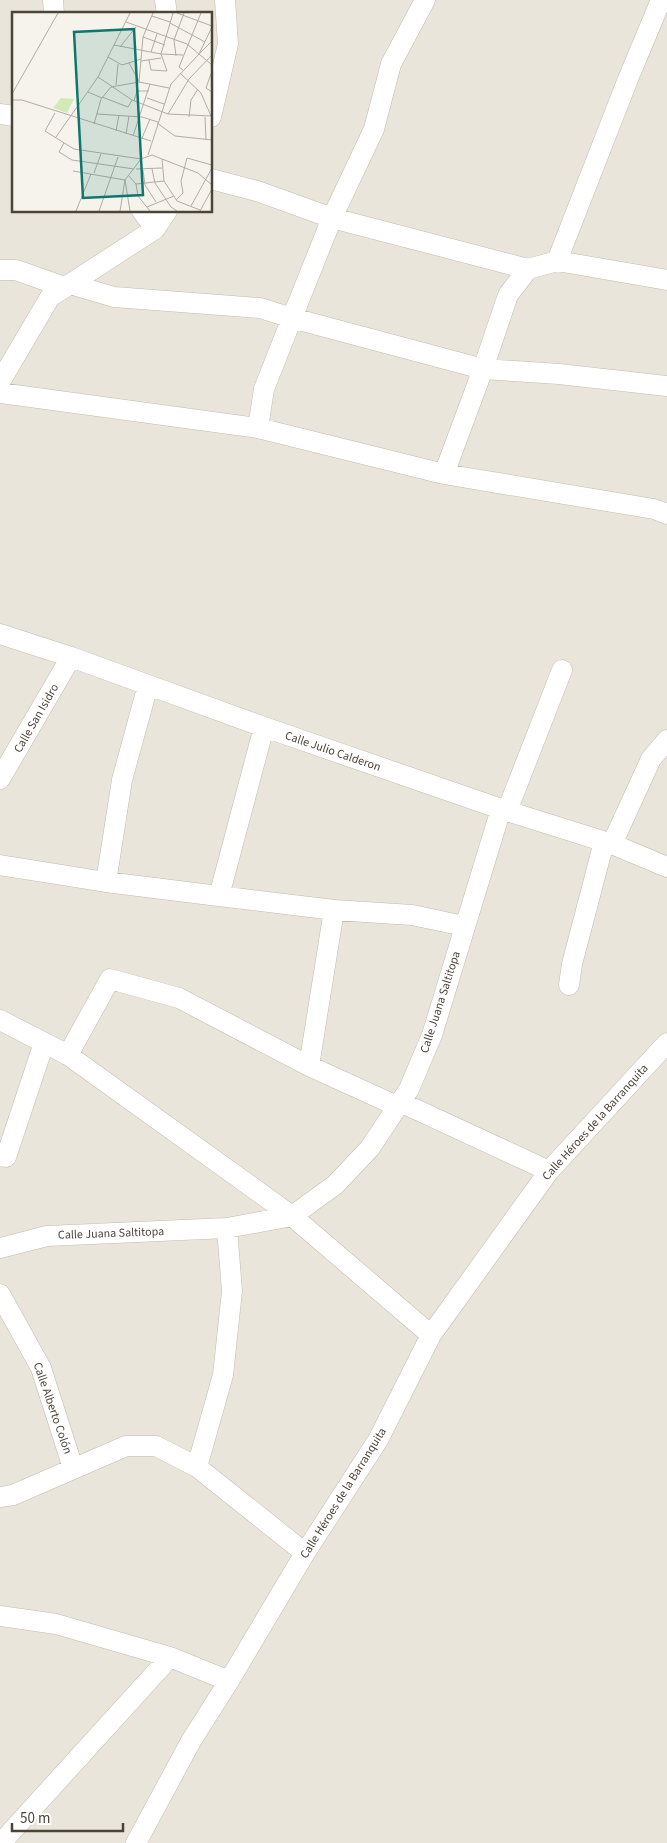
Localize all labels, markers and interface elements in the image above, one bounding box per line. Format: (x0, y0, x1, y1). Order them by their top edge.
inset map (12, 12, 212, 212)
street label: Calle San Isidro (10, 681, 63, 756)
street label: Calle Julio Calderon (283, 727, 383, 776)
street label: Calle Juana Saltitopa (416, 949, 465, 1055)
street label: Calle Héroes de la Barranquita (538, 1060, 652, 1184)
street label: Calle Juana Saltitopa (58, 1223, 164, 1244)
street label: Calle Alberto Colón (29, 1360, 76, 1456)
street label: Calle Héroes de la Barranquita (296, 1425, 391, 1562)
scale bar (12, 1800, 124, 1832)
text: 50 m (20, 1808, 50, 1829)

